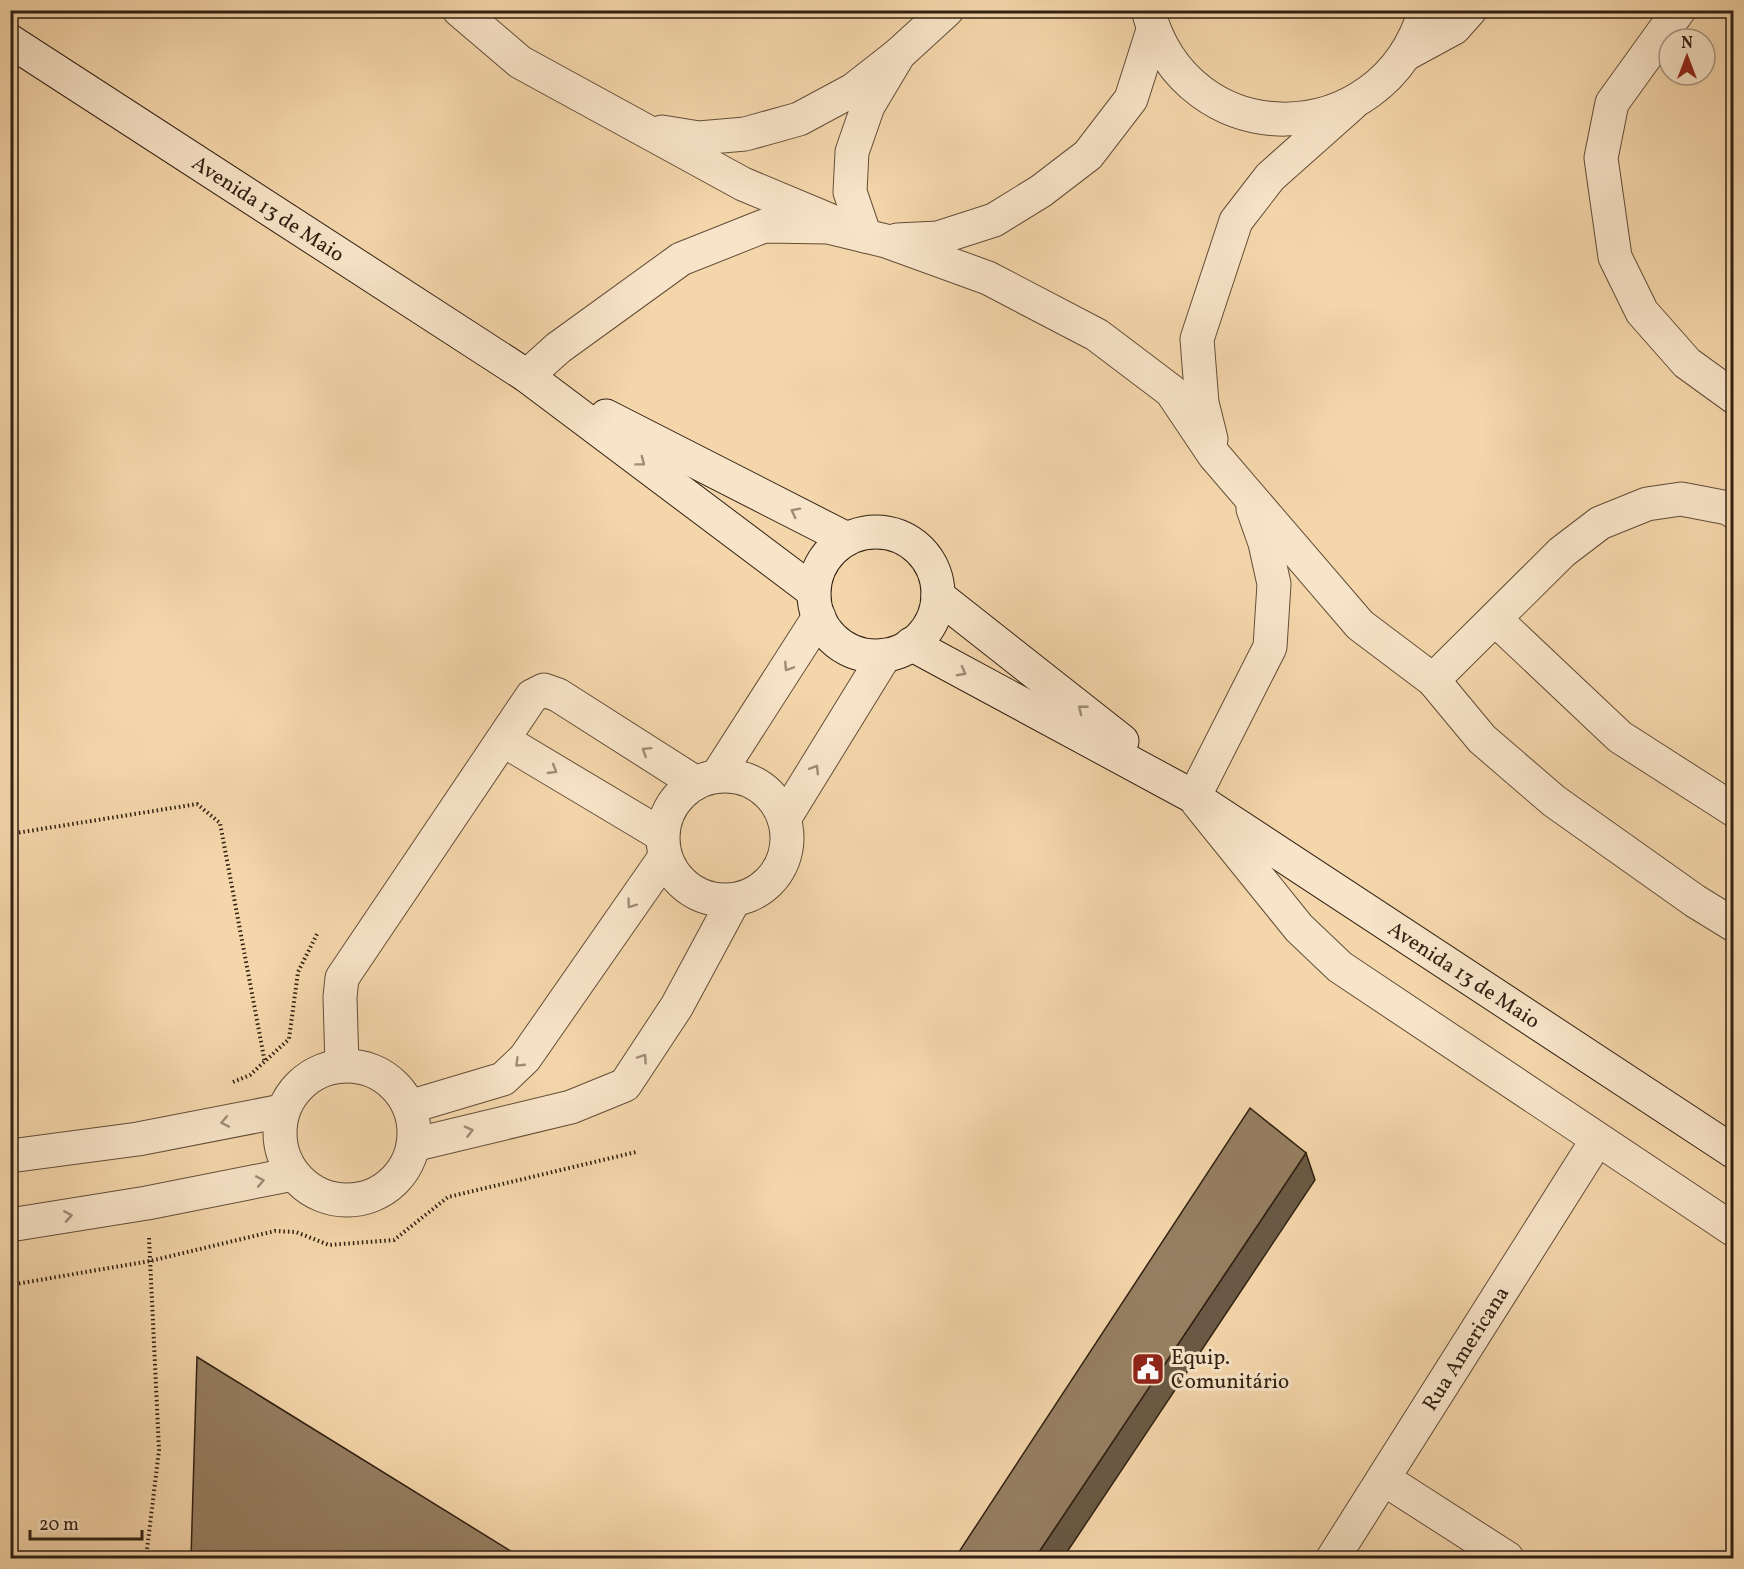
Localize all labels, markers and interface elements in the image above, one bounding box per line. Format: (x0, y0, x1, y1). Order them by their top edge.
north arrow (1657, 27, 1717, 87)
text: N (1681, 33, 1693, 55)
street label: Avenida 13 de Maio (186, 150, 350, 270)
one-way arrow (634, 454, 645, 465)
one-way arrow (790, 508, 801, 520)
one-way arrow (784, 660, 795, 671)
one-way arrow (956, 665, 967, 676)
one-way arrow (1078, 706, 1089, 717)
one-way arrow (642, 748, 653, 759)
one-way arrow (547, 763, 557, 775)
one-way arrow (807, 765, 819, 775)
one-way arrow (628, 898, 639, 909)
street label: Avenida 13 de Maio (1382, 915, 1545, 1036)
one-way arrow (635, 1053, 646, 1064)
one-way arrow (515, 1056, 526, 1067)
one-way arrow (220, 1115, 230, 1128)
one-way arrow (464, 1126, 474, 1139)
one-way arrow (255, 1175, 265, 1188)
one-way arrow (63, 1210, 73, 1223)
street label: Rua Americana (1416, 1281, 1517, 1417)
place label: Equip. Comunitário (1171, 1344, 1289, 1397)
public building icon: Equip. Comunitário (1130, 1351, 1166, 1387)
scale bar (30, 1503, 142, 1541)
text: 20 m (39, 1513, 79, 1538)

